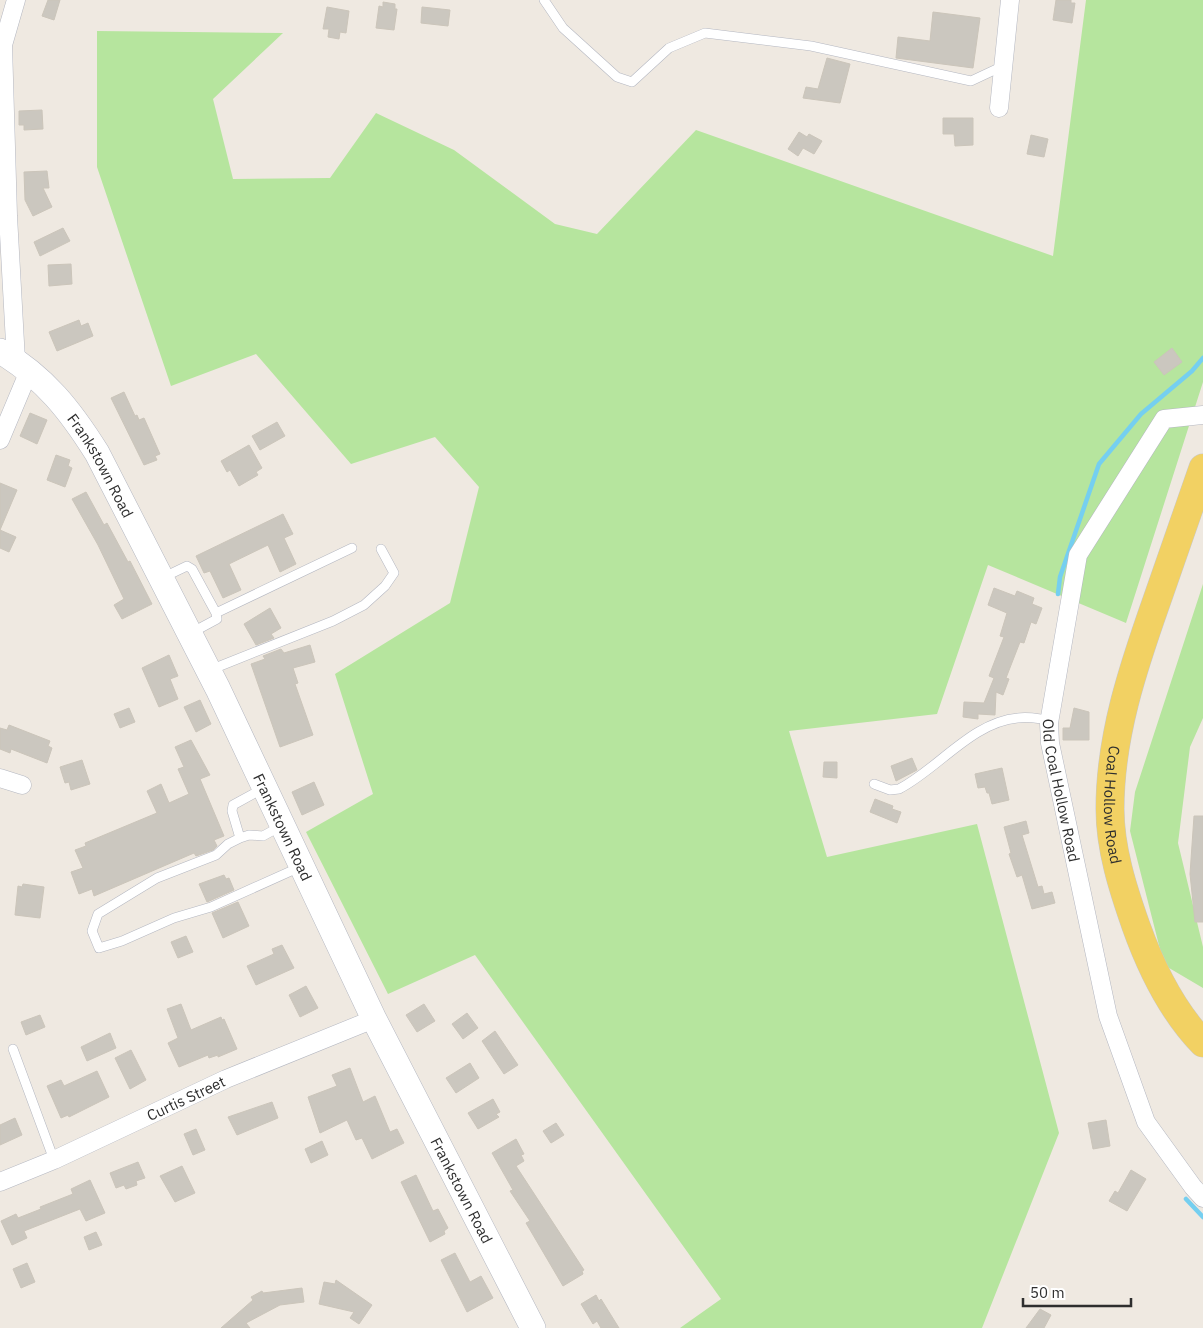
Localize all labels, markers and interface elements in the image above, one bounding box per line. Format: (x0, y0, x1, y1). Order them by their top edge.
street label: Frankstown Road (64, 410, 138, 521)
street label: Old Coal Hollow Road (1039, 718, 1084, 863)
street label: Coal Hollow Road (1100, 745, 1126, 866)
street label: Frankstown Road (250, 770, 317, 884)
street label: Curtis Street (144, 1071, 228, 1125)
street label: Frankstown Road (427, 1134, 497, 1246)
scale bar (1023, 1276, 1130, 1308)
text: 50 m (1030, 1283, 1065, 1302)

